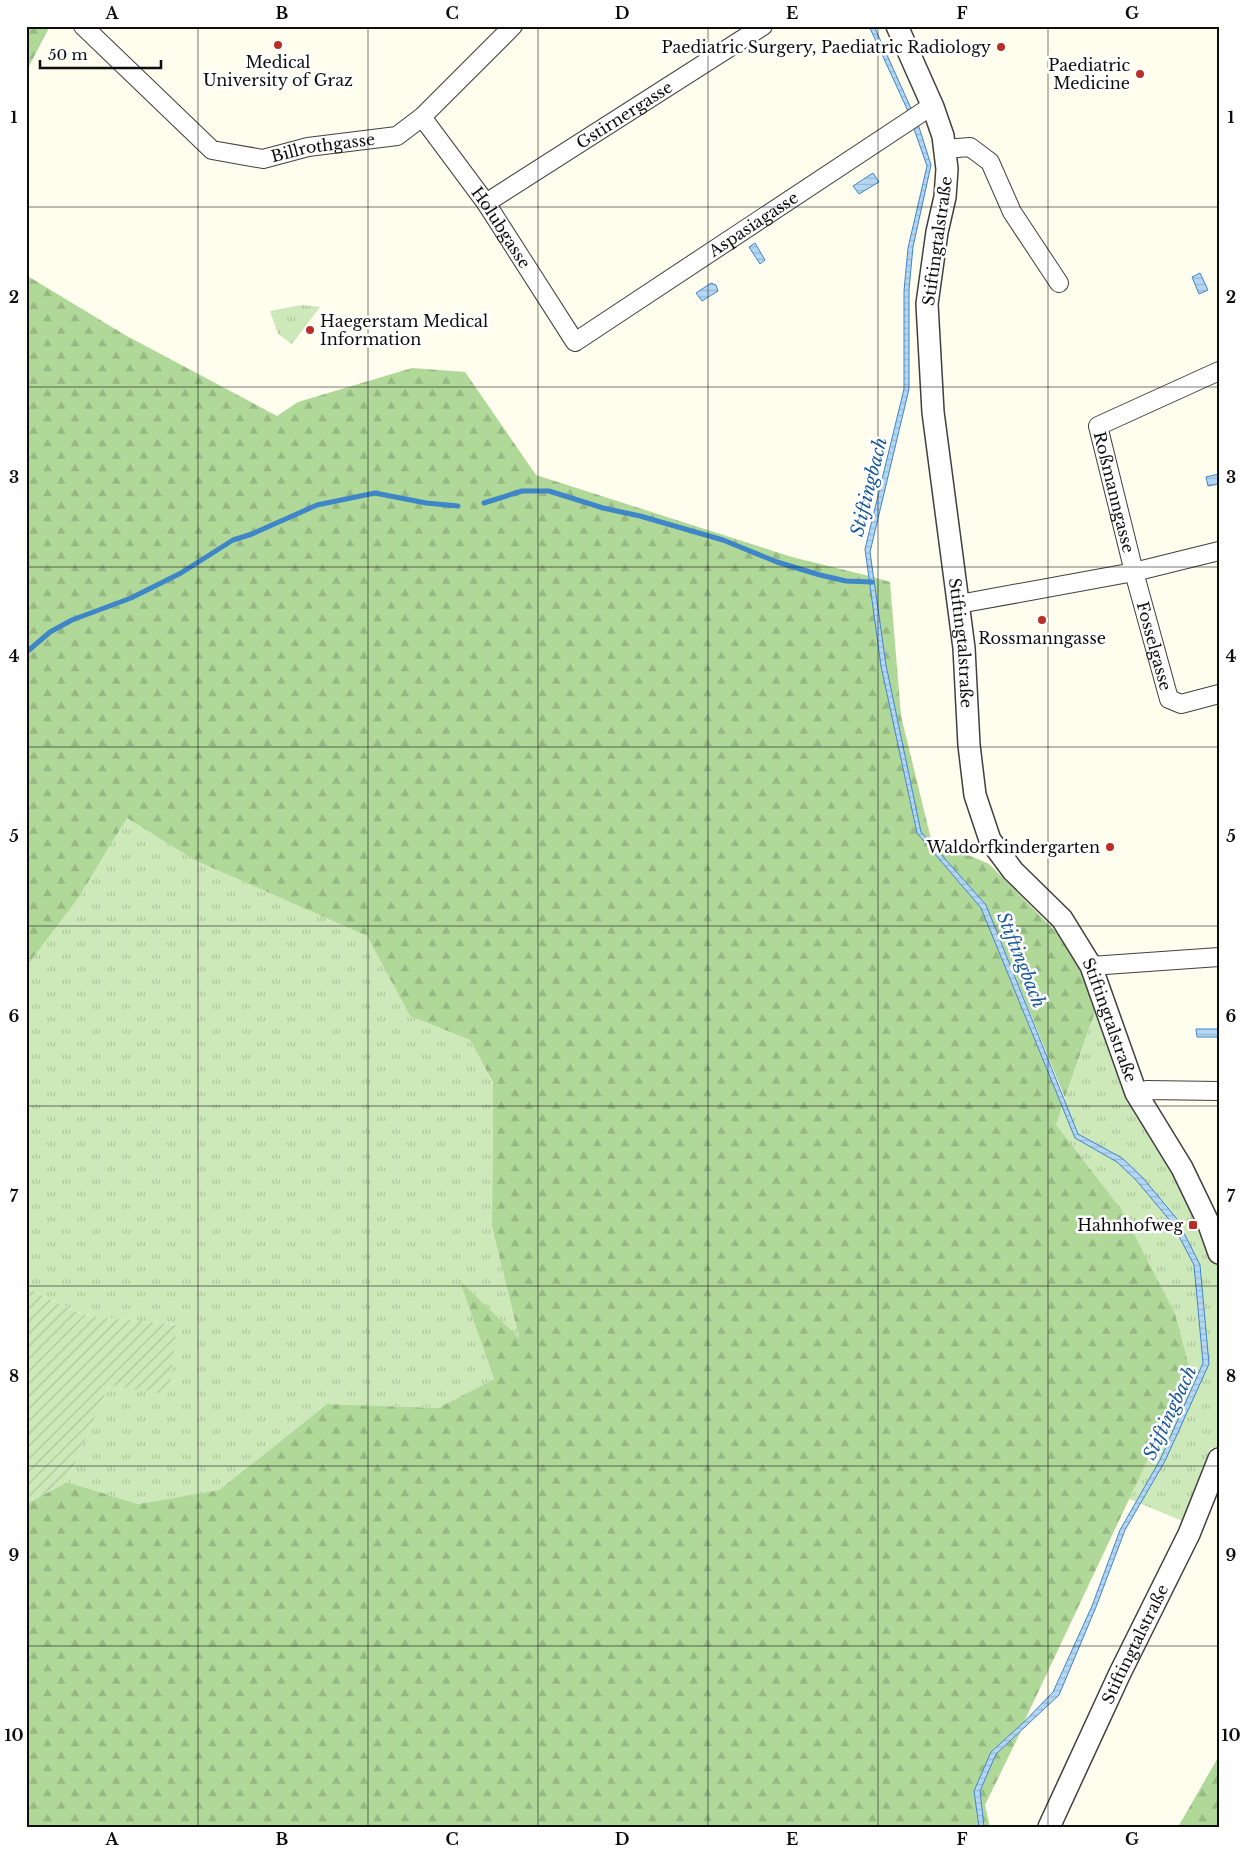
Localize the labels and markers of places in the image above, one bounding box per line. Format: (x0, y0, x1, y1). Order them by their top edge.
place label: Paediatric Surgery, Paediatric Radiology (662, 37, 992, 57)
marker: Medical University of Graz (272, 39, 284, 51)
marker: Paediatric Surgery, Paediatric Radiology (995, 41, 1007, 53)
place label: Medical University of Graz (203, 52, 353, 90)
place label: Paediatric Medicine (1048, 55, 1130, 93)
marker: Paediatric Medicine (1134, 68, 1146, 80)
place label: Haegerstam Medical Information (320, 311, 488, 349)
marker: Haegerstam Medical Information (304, 324, 316, 336)
marker: Rossmanngasse (1036, 614, 1048, 626)
place label: Rossmanngasse (978, 628, 1106, 648)
place label: Waldorfkindergarten (926, 837, 1100, 857)
marker: Waldorfkindergarten (1104, 841, 1116, 853)
place label: Hahnhofweg (1077, 1215, 1183, 1235)
marker: Hahnhofweg (1187, 1219, 1199, 1231)

